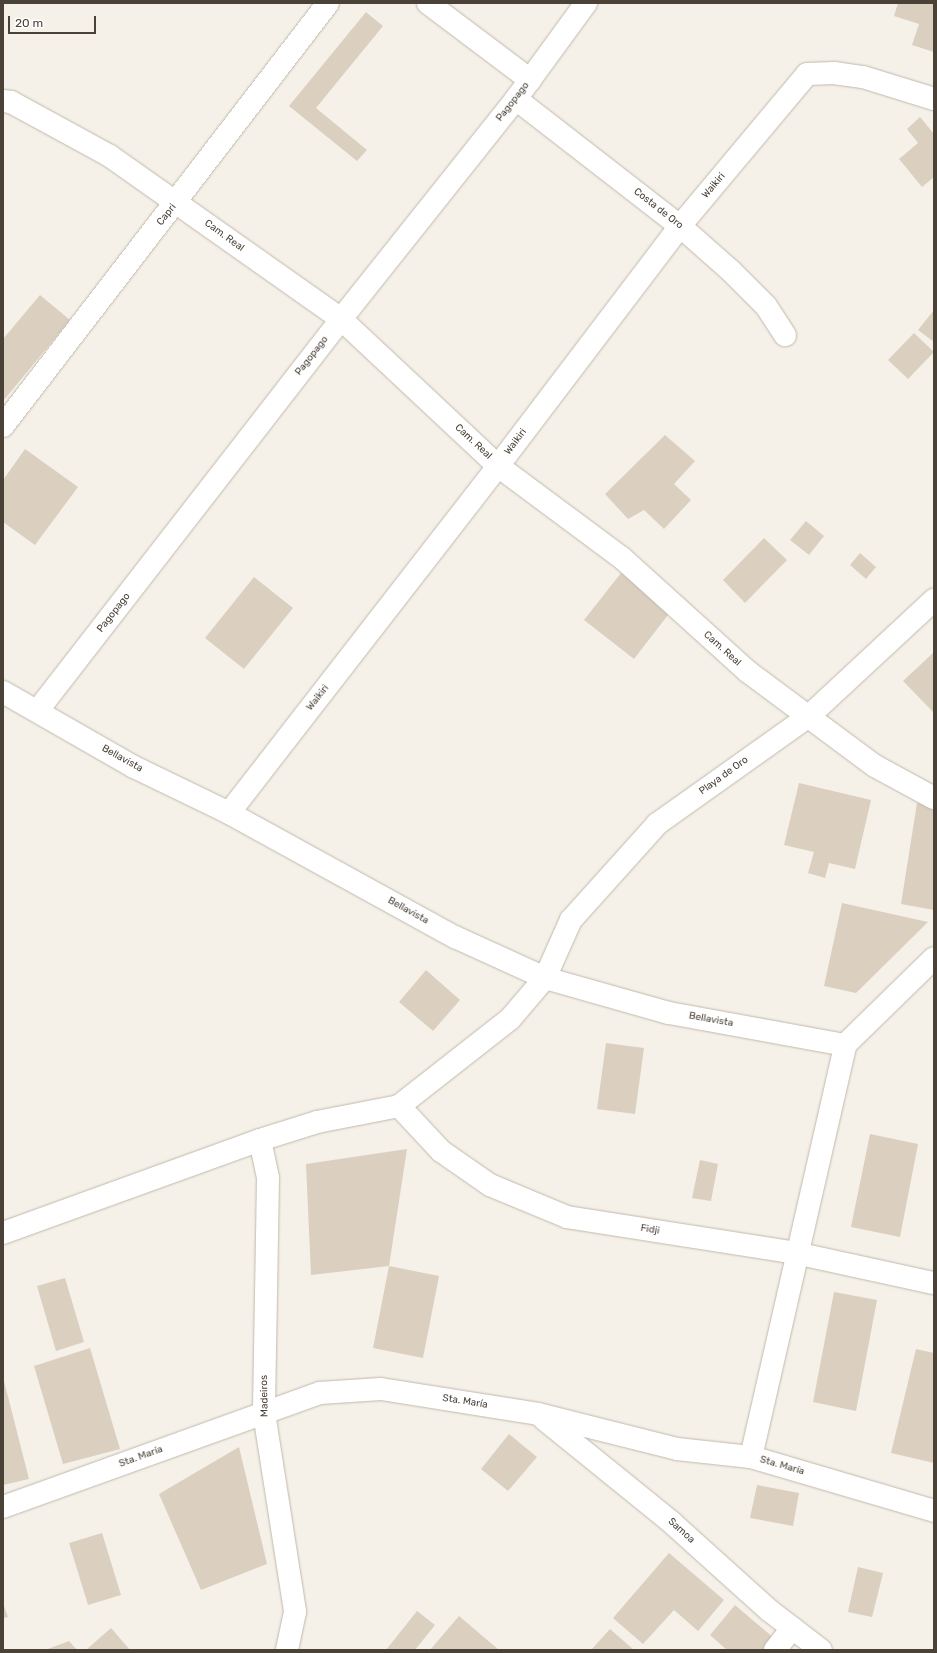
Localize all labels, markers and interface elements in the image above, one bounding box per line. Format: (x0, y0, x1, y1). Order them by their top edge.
scale bar (10, 8, 98, 34)
text: 20 m (15, 16, 43, 30)
street label: Pagopago (494, 80, 532, 124)
street label: Waikiri (700, 171, 728, 201)
street label: Costa de Oro (631, 186, 685, 232)
street label: Capri (155, 202, 179, 228)
street label: Cam. Real (202, 218, 246, 254)
street label: Pagopago (293, 334, 331, 378)
street label: Cam. Real (452, 422, 494, 462)
street label: Waikiri (502, 427, 530, 457)
street label: Pagopago (95, 591, 133, 635)
street label: Cam. Real (701, 629, 743, 669)
street label: Waikiri (304, 683, 332, 713)
street label: Bellavista (99, 743, 145, 775)
street label: Playa de Oro (697, 754, 751, 798)
street label: Bellavista (385, 895, 431, 927)
street label: Bellavista (688, 1010, 734, 1030)
street label: Fidji (640, 1223, 660, 1237)
street label: Madeiros (259, 1375, 271, 1417)
street label: Sta. María (441, 1392, 489, 1412)
street label: Sta. María (117, 1444, 165, 1470)
street label: Sta. María (758, 1454, 806, 1478)
street label: Samoa (665, 1516, 697, 1546)

